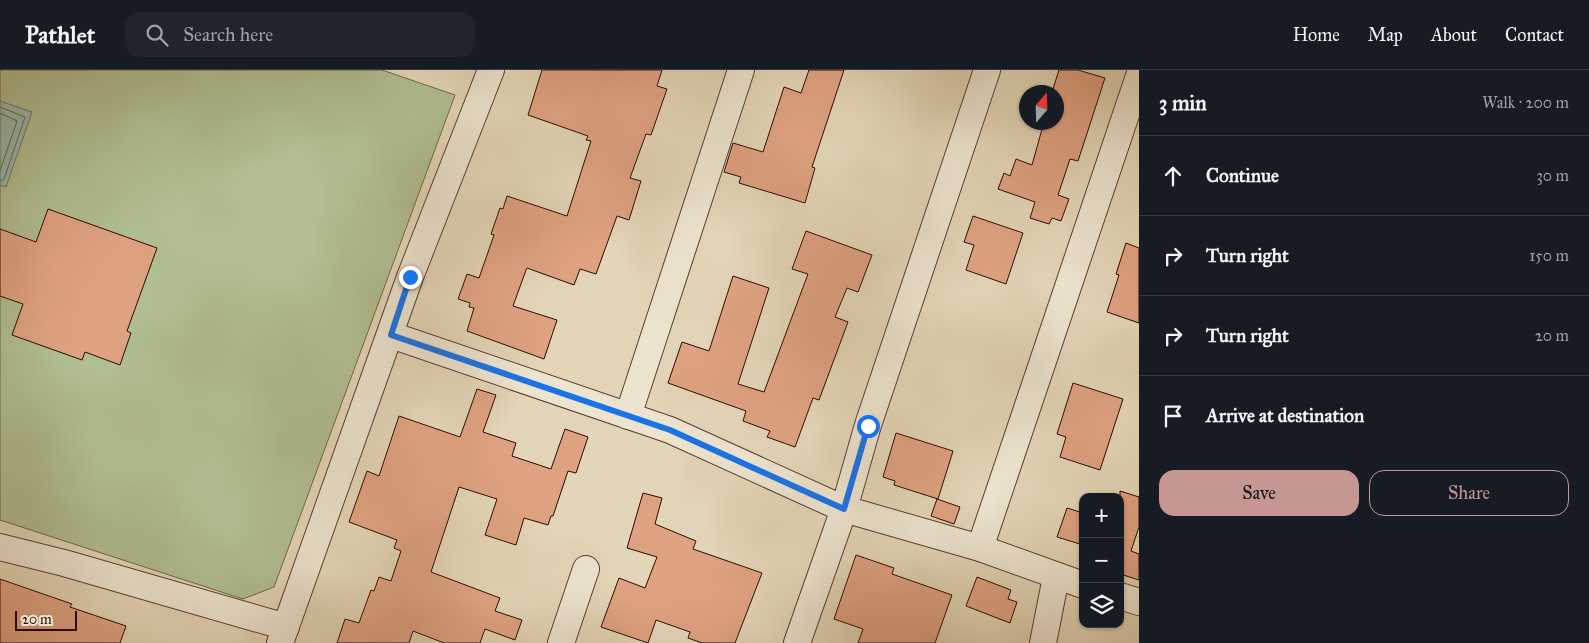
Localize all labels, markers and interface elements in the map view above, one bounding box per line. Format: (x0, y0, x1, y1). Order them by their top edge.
search box (125, 12, 475, 57)
text: Pathlet (25, 20, 95, 50)
icon: search (143, 21, 171, 49)
text: Search here (183, 23, 273, 46)
text: Home (1293, 24, 1340, 46)
text: Map (1368, 24, 1403, 46)
text: About (1431, 24, 1477, 46)
text: Contact (1505, 24, 1564, 46)
north arrow (1019, 85, 1064, 130)
text: 3 min (1159, 90, 1207, 116)
text: Walk · 200 m (1482, 93, 1569, 112)
icon: ahead (1159, 162, 1187, 190)
text: Continue (1206, 164, 1279, 187)
text: 30 m (1536, 166, 1569, 185)
icon: right (1159, 242, 1187, 270)
text: Turn right (1206, 244, 1289, 267)
text: 150 m (1529, 246, 1569, 265)
route end (399, 266, 422, 289)
icon: right (1159, 322, 1187, 350)
text: Turn right (1206, 324, 1289, 347)
text: 20 m (1535, 326, 1569, 345)
icon: arrive (1159, 402, 1187, 430)
text: Arrive at destination (1206, 404, 1364, 427)
route start (857, 415, 880, 438)
button: Save (1159, 470, 1359, 516)
button: Share (1369, 470, 1569, 516)
map controls (1079, 493, 1124, 628)
button: + (1079, 493, 1124, 538)
button: − (1079, 538, 1124, 583)
button: layers (1079, 583, 1124, 628)
scale bar (15, 608, 78, 631)
text: 20 m (22, 611, 52, 628)

